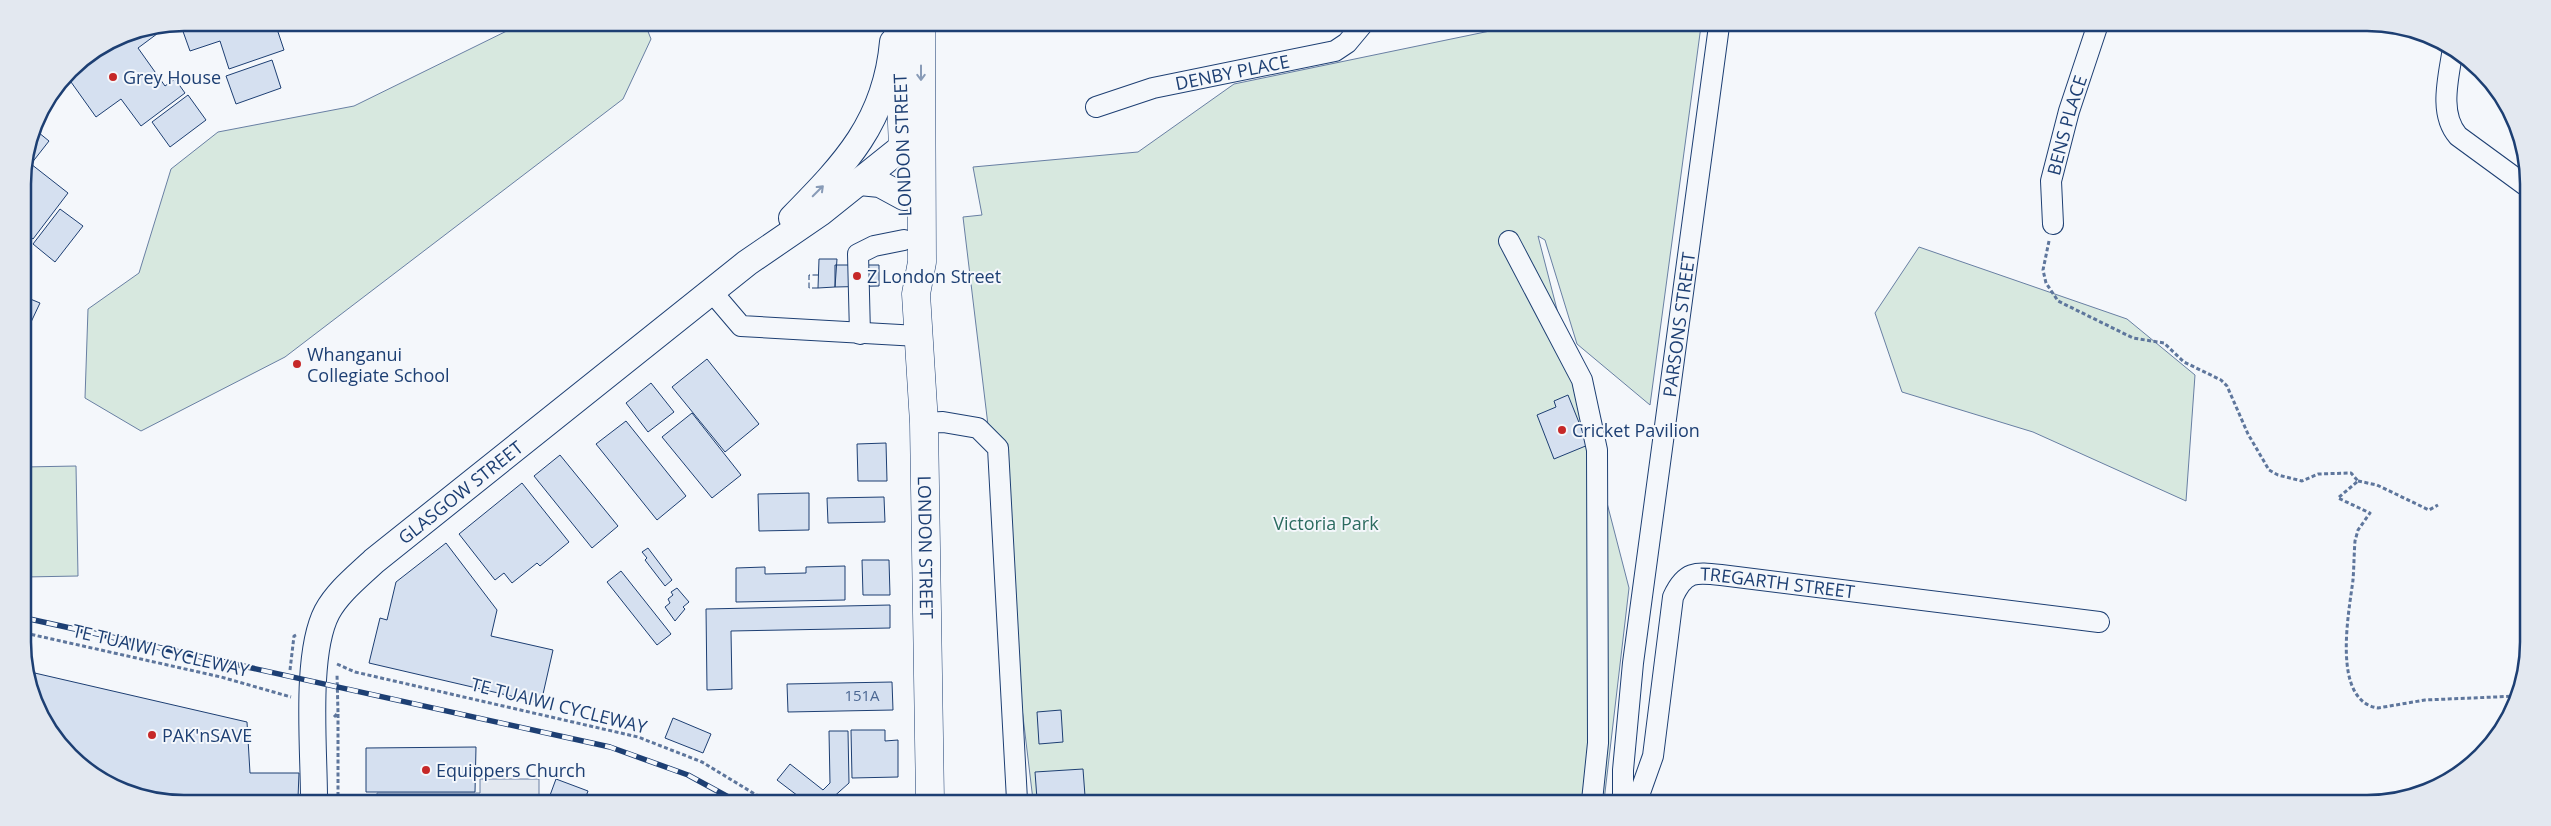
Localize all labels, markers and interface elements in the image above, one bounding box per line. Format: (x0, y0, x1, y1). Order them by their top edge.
street label: DENBY PLACE (1173, 49, 1292, 95)
one-way arrow (916, 64, 926, 81)
place label: Grey House (123, 65, 221, 89)
marker: Grey House (107, 71, 119, 83)
street label: BENS PLACE (2041, 72, 2092, 178)
street label: LONDON STREET (888, 73, 916, 217)
one-way arrow (812, 185, 825, 197)
street label: PARSONS STREET (1657, 250, 1700, 399)
place label: Z London Street (867, 264, 1001, 288)
marker: Z London Street (851, 270, 863, 282)
place label: Whanganui Collegiate School (307, 342, 450, 387)
marker: Whanganui Collegiate School (291, 358, 303, 370)
place label: Cricket Pavilion (1572, 418, 1700, 442)
marker: Cricket Pavilion (1556, 424, 1568, 436)
street label: GLASGOW STREET (393, 435, 528, 549)
street label: LONDON STREET (913, 475, 939, 619)
park label: Victoria Park (1273, 511, 1379, 535)
street label: TREGARTH STREET (1700, 561, 1856, 604)
street label: TE TUAIWI CYCLEWAY (70, 618, 253, 682)
street label: TE TUAIWI CYCLEWAY (468, 672, 650, 739)
house number: 151A (844, 685, 880, 705)
place label: PAK'nSAVE (162, 723, 252, 747)
marker: PAK'nSAVE (146, 729, 158, 741)
place label: Equippers Church (436, 758, 586, 782)
marker: Equippers Church (420, 764, 432, 776)

